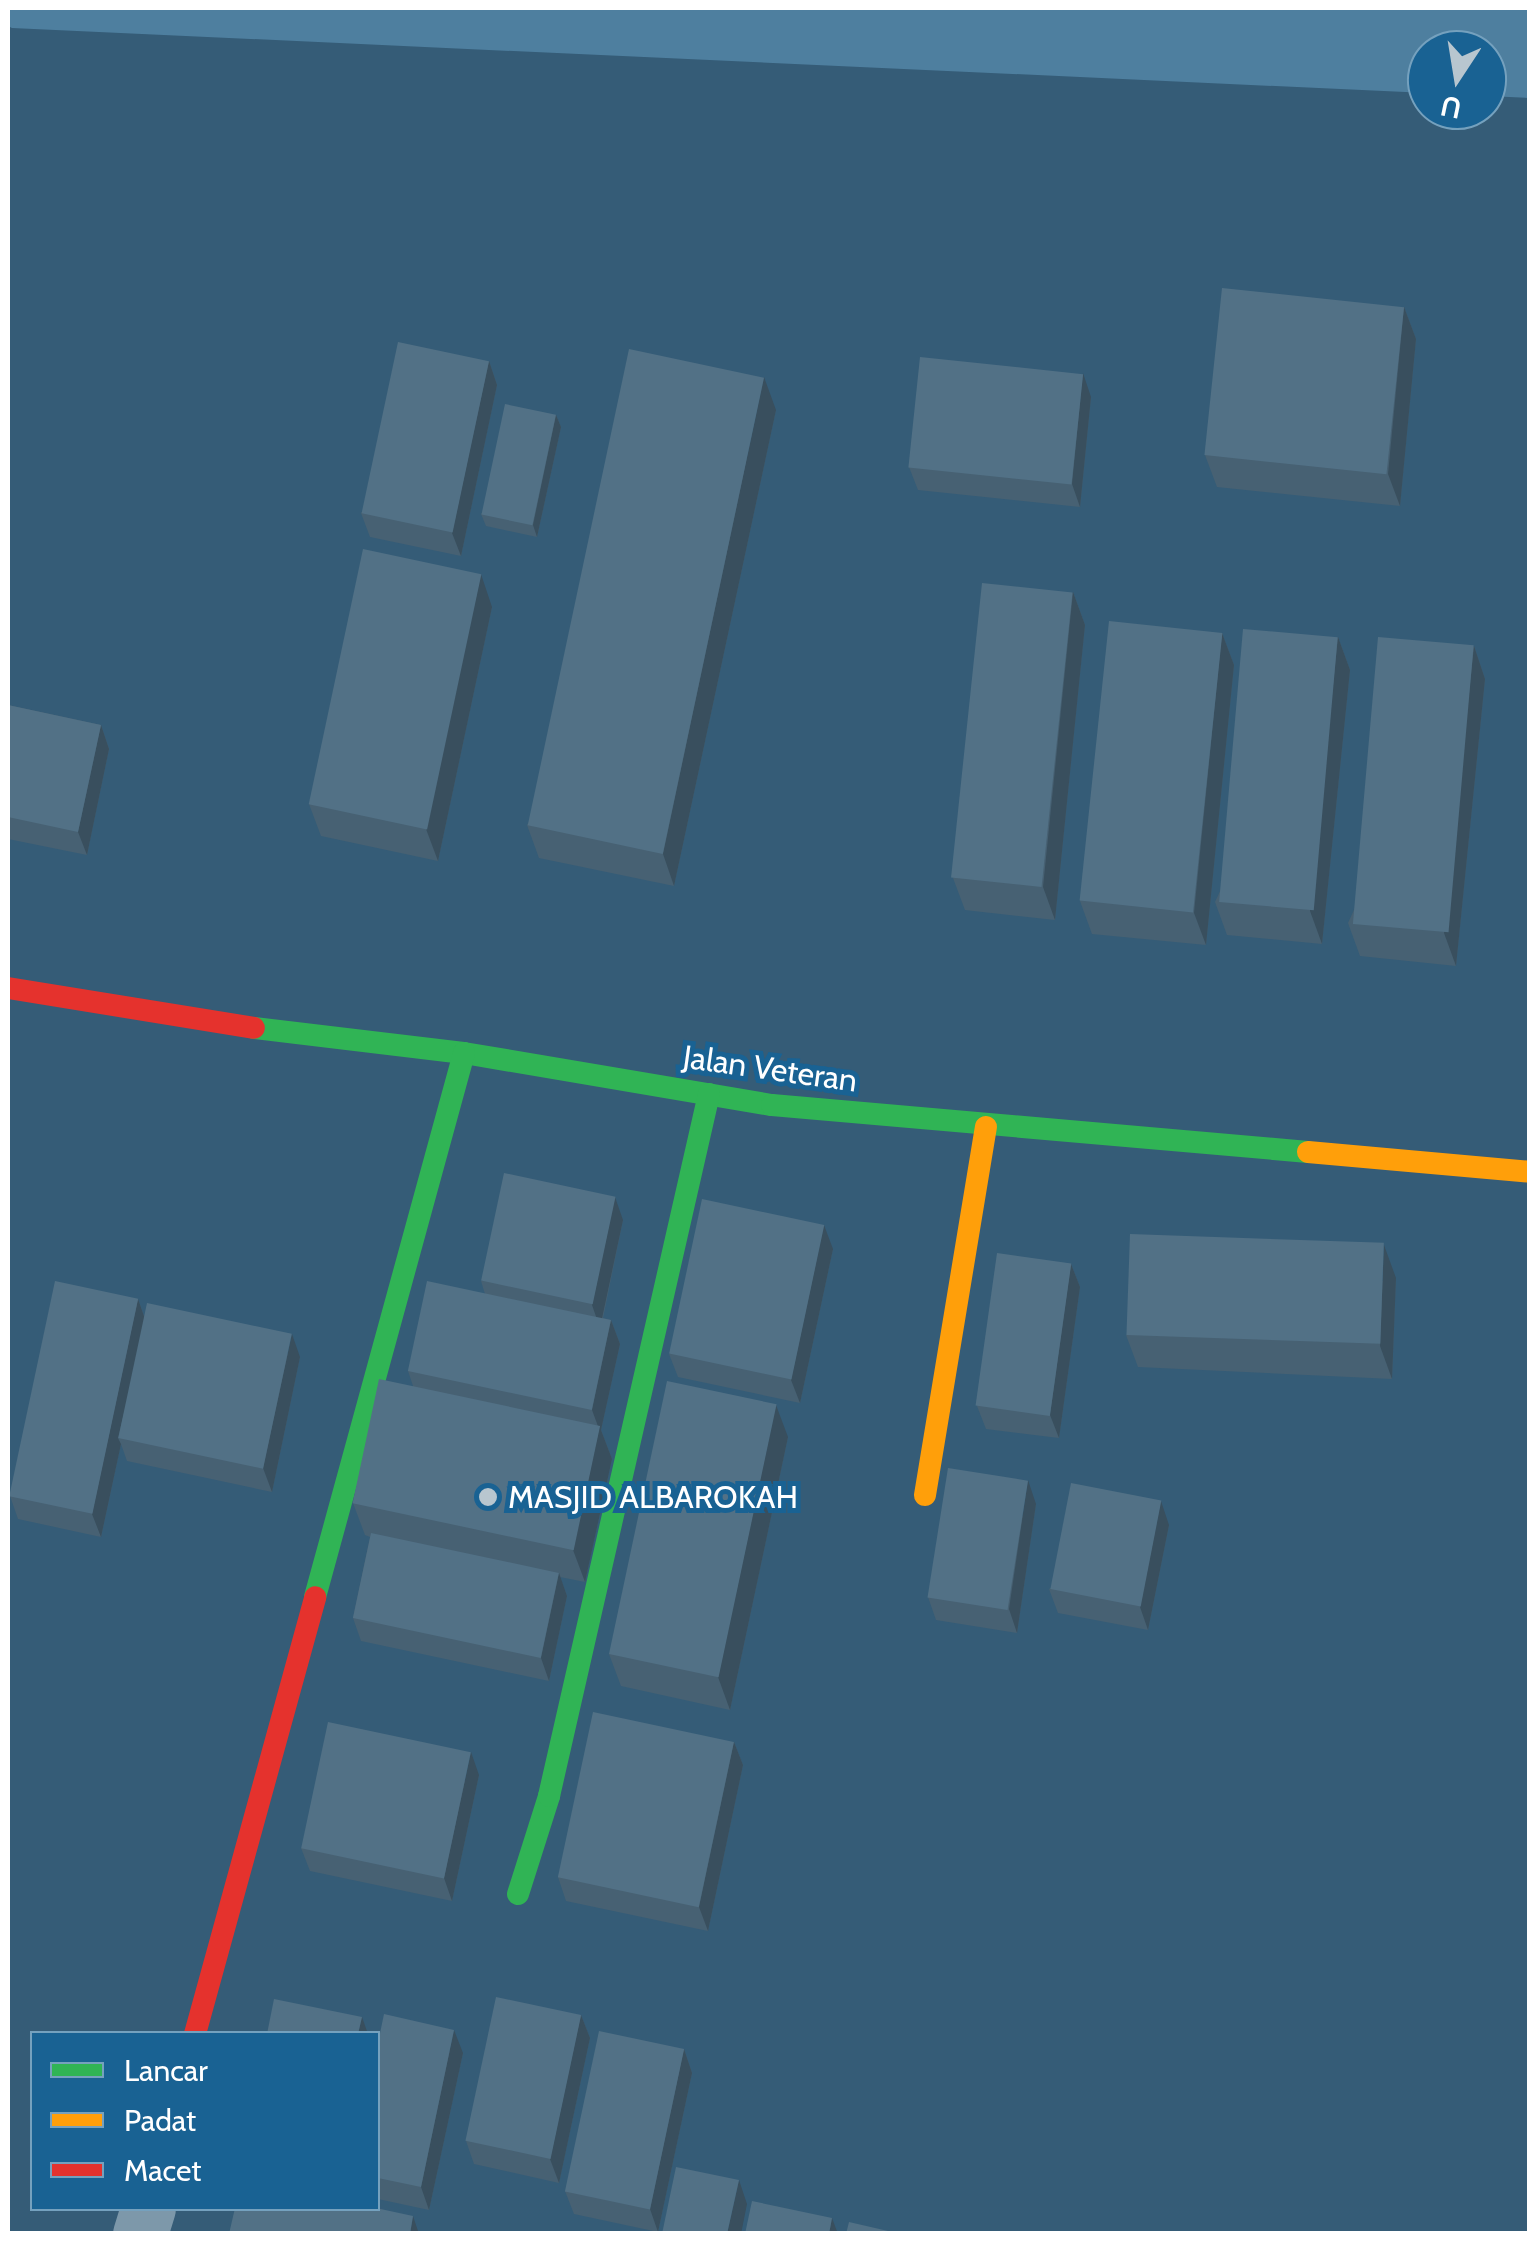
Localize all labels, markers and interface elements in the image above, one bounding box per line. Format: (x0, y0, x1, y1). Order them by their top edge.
north arrow (1407, 30, 1507, 130)
text: U (1438, 89, 1465, 126)
street label: Jalan Veteran (681, 1038, 859, 1100)
place label: MASJID ALBAROKAH (508, 1478, 798, 1516)
marker: MASJID ALBAROKAH (477, 1486, 499, 1508)
legend (30, 2031, 380, 2211)
text: Lancar (124, 2052, 208, 2089)
text: Padat (124, 2102, 196, 2139)
text: Macet (124, 2152, 201, 2189)

